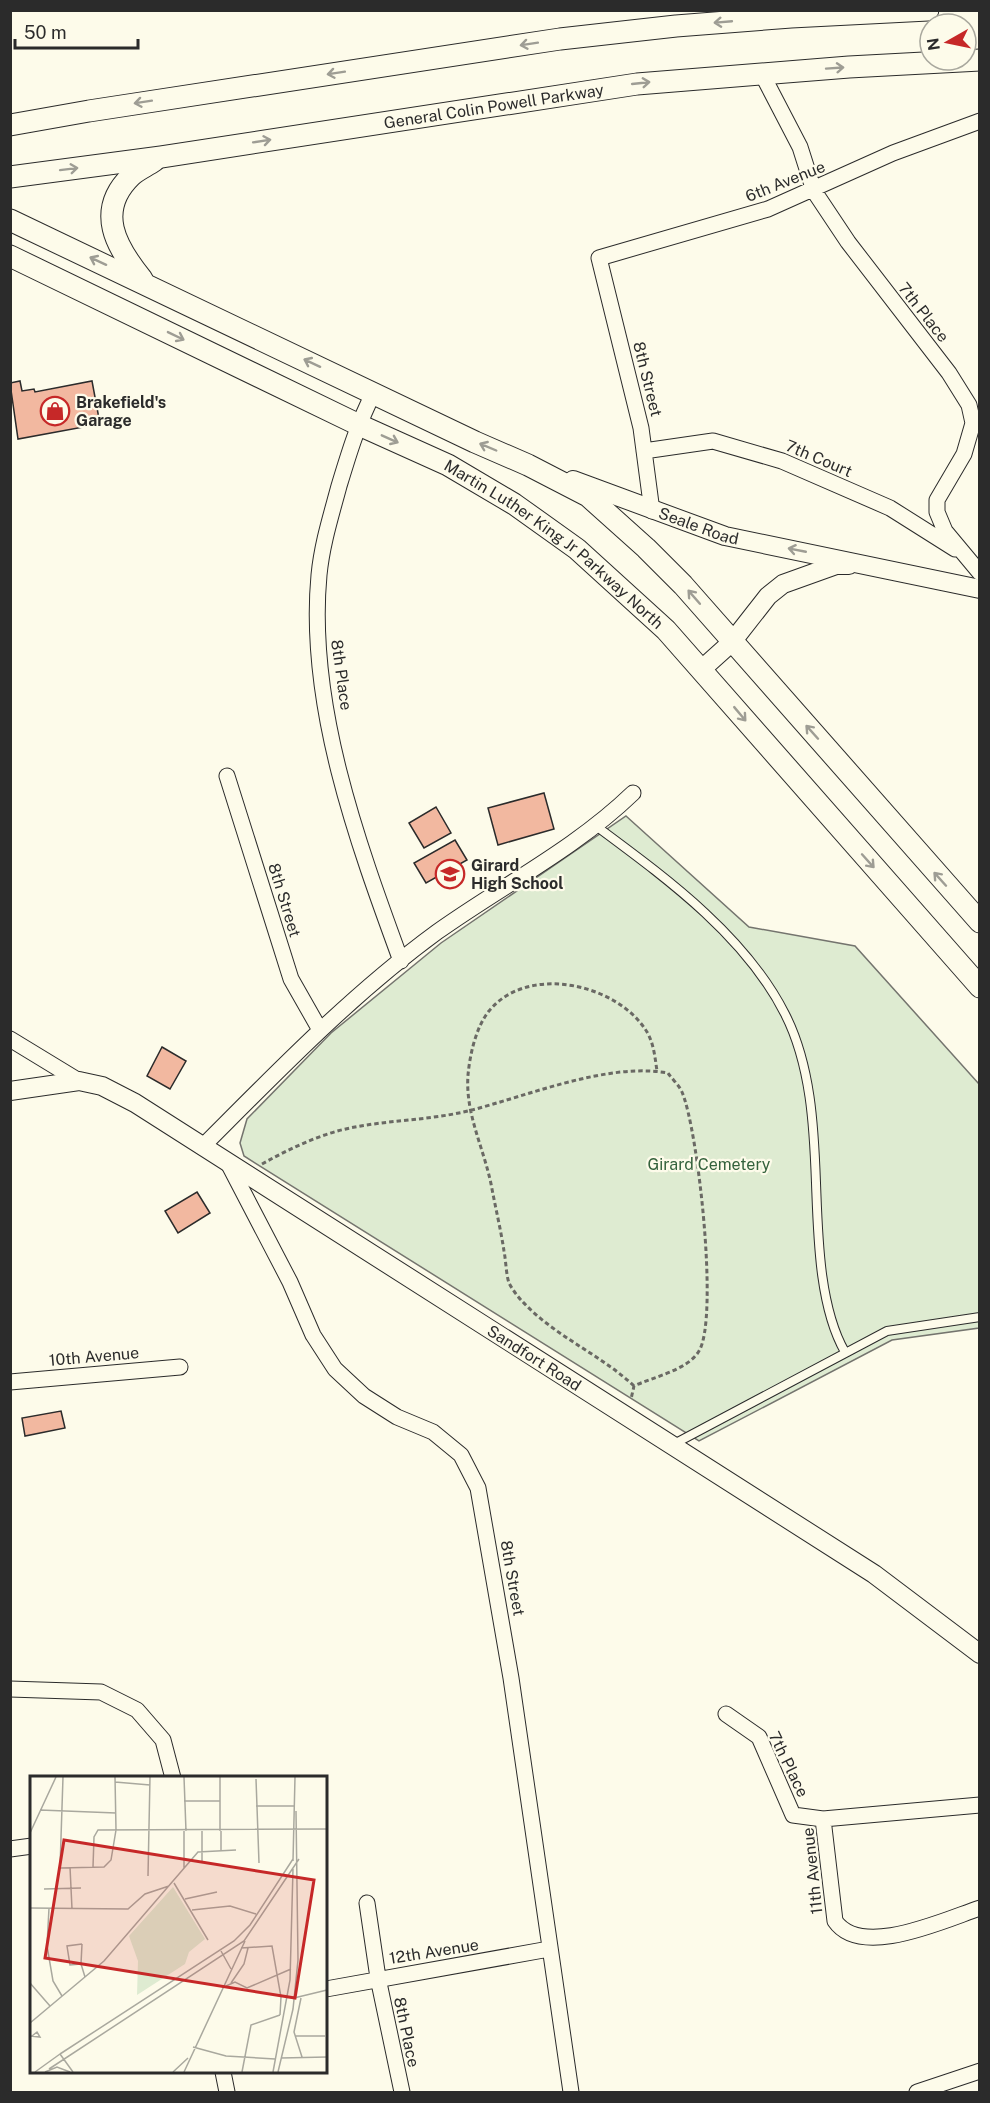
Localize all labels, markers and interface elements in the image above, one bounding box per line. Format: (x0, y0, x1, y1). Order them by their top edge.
scale bar (15, 12, 138, 50)
north arrow (918, 12, 978, 72)
one-way arrow (713, 17, 733, 28)
text: 50 m (24, 22, 67, 43)
text: N (923, 37, 944, 52)
one-way arrow (520, 38, 539, 49)
one-way arrow (825, 62, 845, 73)
one-way arrow (327, 68, 347, 79)
one-way arrow (631, 77, 651, 88)
street label: General Colin Powell Parkway (383, 80, 606, 133)
one-way arrow (134, 97, 154, 108)
one-way arrow (251, 136, 271, 147)
street label: 6th Avenue (743, 157, 828, 206)
one-way arrow (58, 163, 78, 174)
one-way arrow (90, 255, 108, 267)
street label: 7th Place (894, 279, 953, 346)
one-way arrow (167, 331, 185, 343)
street label: 8th Street (629, 340, 666, 419)
one-way arrow (304, 356, 322, 368)
place label: Brakefield's Garage (76, 393, 166, 430)
shop icon: Brakefield's Garage (39, 395, 71, 427)
one-way arrow (380, 434, 399, 445)
street label: 7th Court (783, 436, 855, 481)
one-way arrow (479, 441, 498, 452)
street label: Martin Luther King Jr Parkway North (441, 456, 667, 633)
street label: Seale Road (656, 503, 740, 549)
one-way arrow (787, 544, 807, 555)
one-way arrow (687, 589, 700, 605)
street label: 8th Place (327, 638, 356, 712)
one-way arrow (733, 706, 746, 722)
one-way arrow (805, 725, 819, 740)
one-way arrow (861, 853, 875, 868)
place label: Girard High School (471, 856, 564, 893)
school or university icon: Girard High School (434, 858, 466, 890)
street label: 8th Street (264, 861, 305, 939)
one-way arrow (933, 872, 947, 887)
park label: Girard Cemetery (648, 1155, 771, 1174)
street label: Sandfort Road (484, 1321, 585, 1395)
street label: 10th Avenue (48, 1343, 140, 1370)
street label: 8th Street (497, 1539, 528, 1617)
street label: 7th Place (765, 1728, 813, 1800)
inset map (30, 1776, 327, 2073)
street label: 11th Avenue (798, 1827, 827, 1915)
street label: 12th Avenue (388, 1935, 480, 1968)
street label: 8th Place (390, 1995, 423, 2069)

